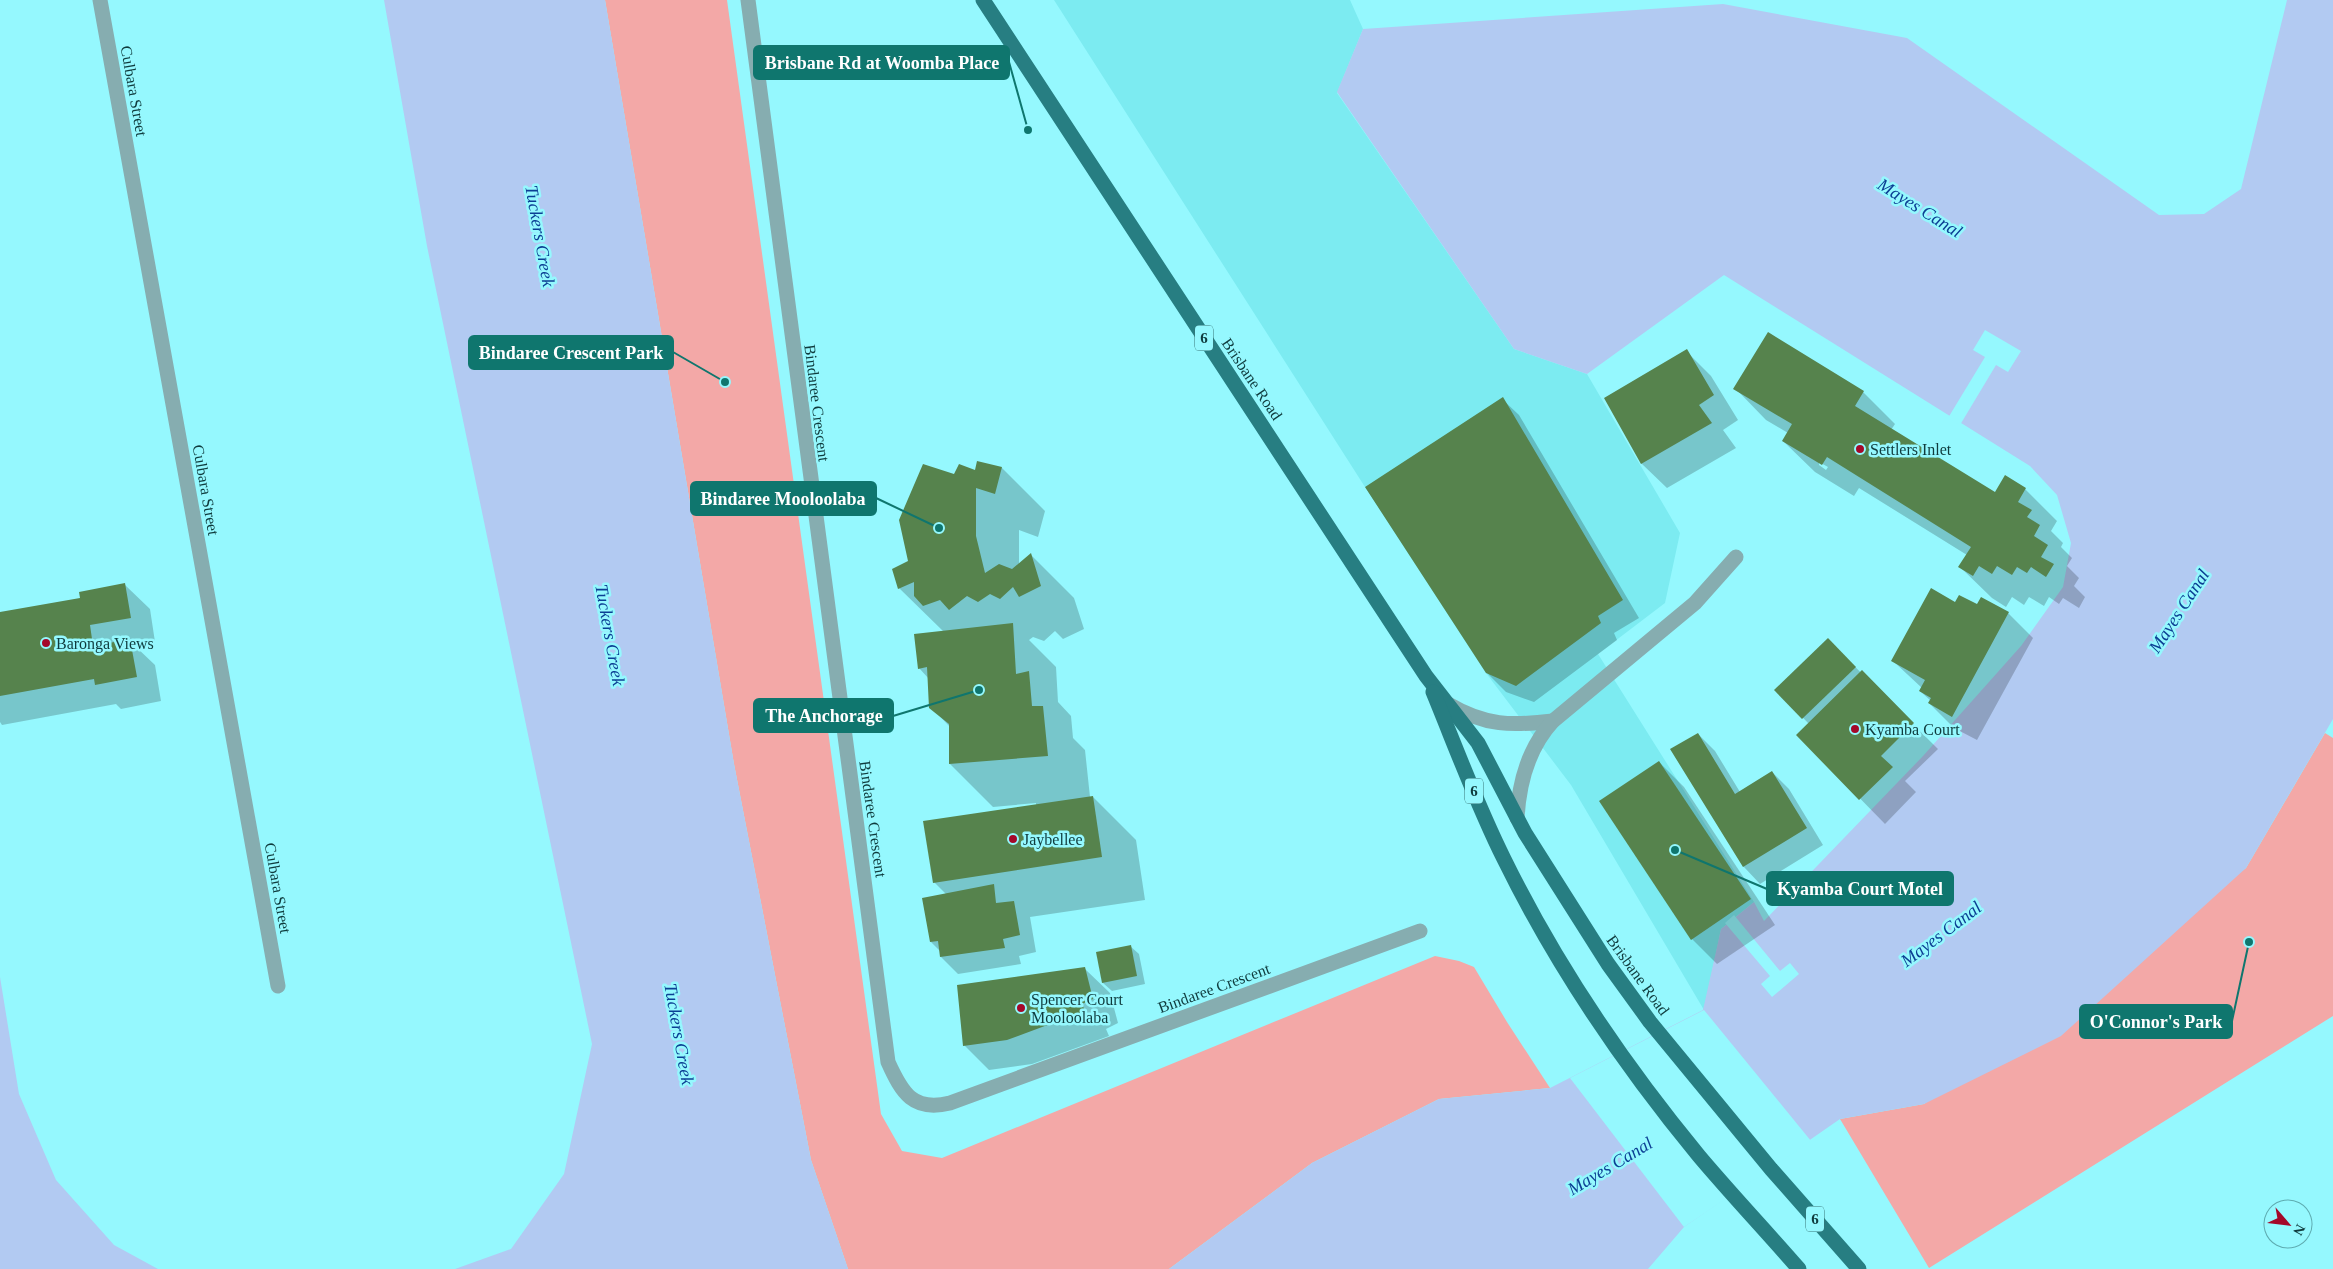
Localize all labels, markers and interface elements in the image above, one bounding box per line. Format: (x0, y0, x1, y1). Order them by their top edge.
street label: Culbara Street (118, 44, 150, 138)
callout: Brisbane Rd at Woomba Place (754, 46, 1009, 79)
text: Brisbane Rd at Woomba Place (765, 53, 999, 73)
water label: Mayes Canal (1873, 174, 1966, 242)
water label: Tuckers Creek (521, 184, 559, 289)
road number: 6 (1195, 326, 1213, 350)
street label: Brisbane Road (1218, 335, 1286, 423)
callout: Bindaree Crescent Park (469, 336, 673, 369)
text: Bindaree Crescent Park (479, 343, 663, 363)
street label: Bindaree Crescent (801, 344, 833, 463)
place label: Settlers Inlet (1870, 441, 1952, 458)
street label: Culbara Street (190, 443, 222, 537)
marker: Settlers Inlet (1854, 443, 1866, 455)
callout: Bindaree Mooloolaba (691, 482, 876, 515)
text: Bindaree Mooloolaba (700, 489, 866, 509)
water label: Mayes Canal (2144, 566, 2213, 657)
water label: Tuckers Creek (591, 583, 629, 688)
place label: Baronga Views (56, 635, 154, 653)
marker: Baronga Views (40, 637, 52, 649)
callout: The Anchorage (754, 699, 893, 732)
text: The Anchorage (765, 706, 883, 726)
place label: Kyamba Court (1865, 721, 1960, 739)
marker: Kyamba Court (1849, 723, 1861, 735)
street label: Bindaree Crescent (856, 760, 890, 879)
road number: 6 (1465, 778, 1483, 804)
place label: Jaybellee (1023, 831, 1083, 849)
marker: Jaybellee (1007, 833, 1019, 845)
street label: Culbara Street (262, 841, 294, 935)
callout: Kyamba Court Motel (1767, 872, 1953, 905)
text: Kyamba Court Motel (1777, 879, 1943, 899)
water label: Mayes Canal (1896, 897, 1985, 971)
street label: Brisbane Road (1603, 932, 1673, 1018)
street label: Bindaree Crescent (1156, 960, 1273, 1016)
water label: Tuckers Creek (660, 982, 698, 1087)
place label: Spencer Court Mooloolaba (1031, 991, 1124, 1026)
marker: Spencer Court Mooloolaba (1015, 1002, 1027, 1014)
callout: O'Connor's Park (2080, 1005, 2232, 1038)
text: O'Connor's Park (2090, 1012, 2222, 1032)
water label: Mayes Canal (1563, 1133, 1656, 1200)
north arrow (2263, 1199, 2313, 1249)
road number: 6 (1806, 1206, 1824, 1232)
text: N (2290, 1222, 2308, 1238)

